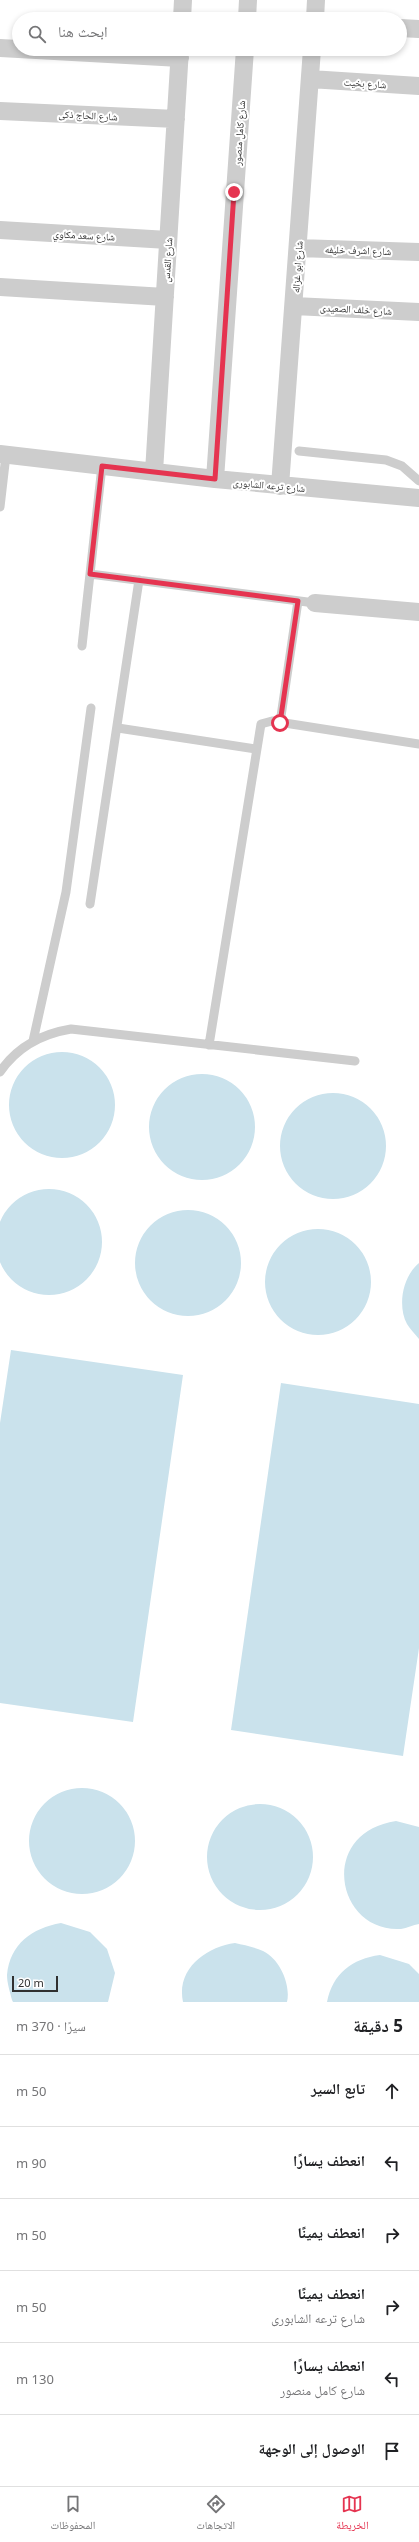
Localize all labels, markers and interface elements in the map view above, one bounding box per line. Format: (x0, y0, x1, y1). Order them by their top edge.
search box (12, 12, 407, 56)
text: ابحث هنا (58, 21, 108, 41)
icon: search (26, 23, 48, 45)
street label: شارع بخيت (343, 75, 387, 92)
street label: شارع كامل منصور (230, 100, 248, 167)
street label: شارع الحاج ذكى (58, 106, 118, 124)
route end (225, 183, 243, 201)
street label: شارع سعد مكاوي (52, 226, 116, 245)
street label: شارع القدس (158, 237, 176, 283)
street label: شارع ابو غزاله (288, 240, 306, 293)
street label: شارع اشرف خليفه (325, 242, 392, 258)
street label: شارع خلف الصعيدى (320, 300, 393, 318)
street label: شارع ترعه الشابورى (232, 475, 306, 495)
route start (271, 714, 289, 732)
scale bar (12, 1974, 58, 1993)
text: 20 m (18, 1975, 44, 1990)
text: 5 دقيقة (353, 2014, 403, 2037)
text: سيرًا · 370 m (16, 2017, 86, 2035)
text: تابع السير (311, 2078, 365, 2098)
icon: ahead (381, 2080, 403, 2102)
text: 50 m (16, 2082, 46, 2100)
text: انعطف يسارًا (293, 2150, 365, 2170)
icon: left (381, 2152, 403, 2174)
text: 90 m (16, 2154, 46, 2172)
text: انعطف يمينًا (297, 2222, 365, 2242)
icon: right (381, 2224, 403, 2246)
text: 50 m (16, 2226, 46, 2244)
text: انعطف يمينًا (297, 2283, 365, 2303)
icon: right (381, 2296, 403, 2318)
text: 50 m (16, 2298, 46, 2316)
text: شارع ترعه الشابورى (271, 2309, 365, 2327)
text: انعطف يسارًا (293, 2355, 365, 2375)
icon: left (381, 2368, 403, 2390)
text: 130 m (16, 2370, 54, 2388)
text: شارع كامل منصور (280, 2381, 365, 2399)
text: الوصول إلى الوجهة (259, 2438, 365, 2458)
icon: arrive (381, 2440, 403, 2462)
tab: المحفوظات (50, 2493, 95, 2536)
tab: الاتجاهات (196, 2493, 235, 2536)
tab: الخريطة (336, 2493, 369, 2536)

